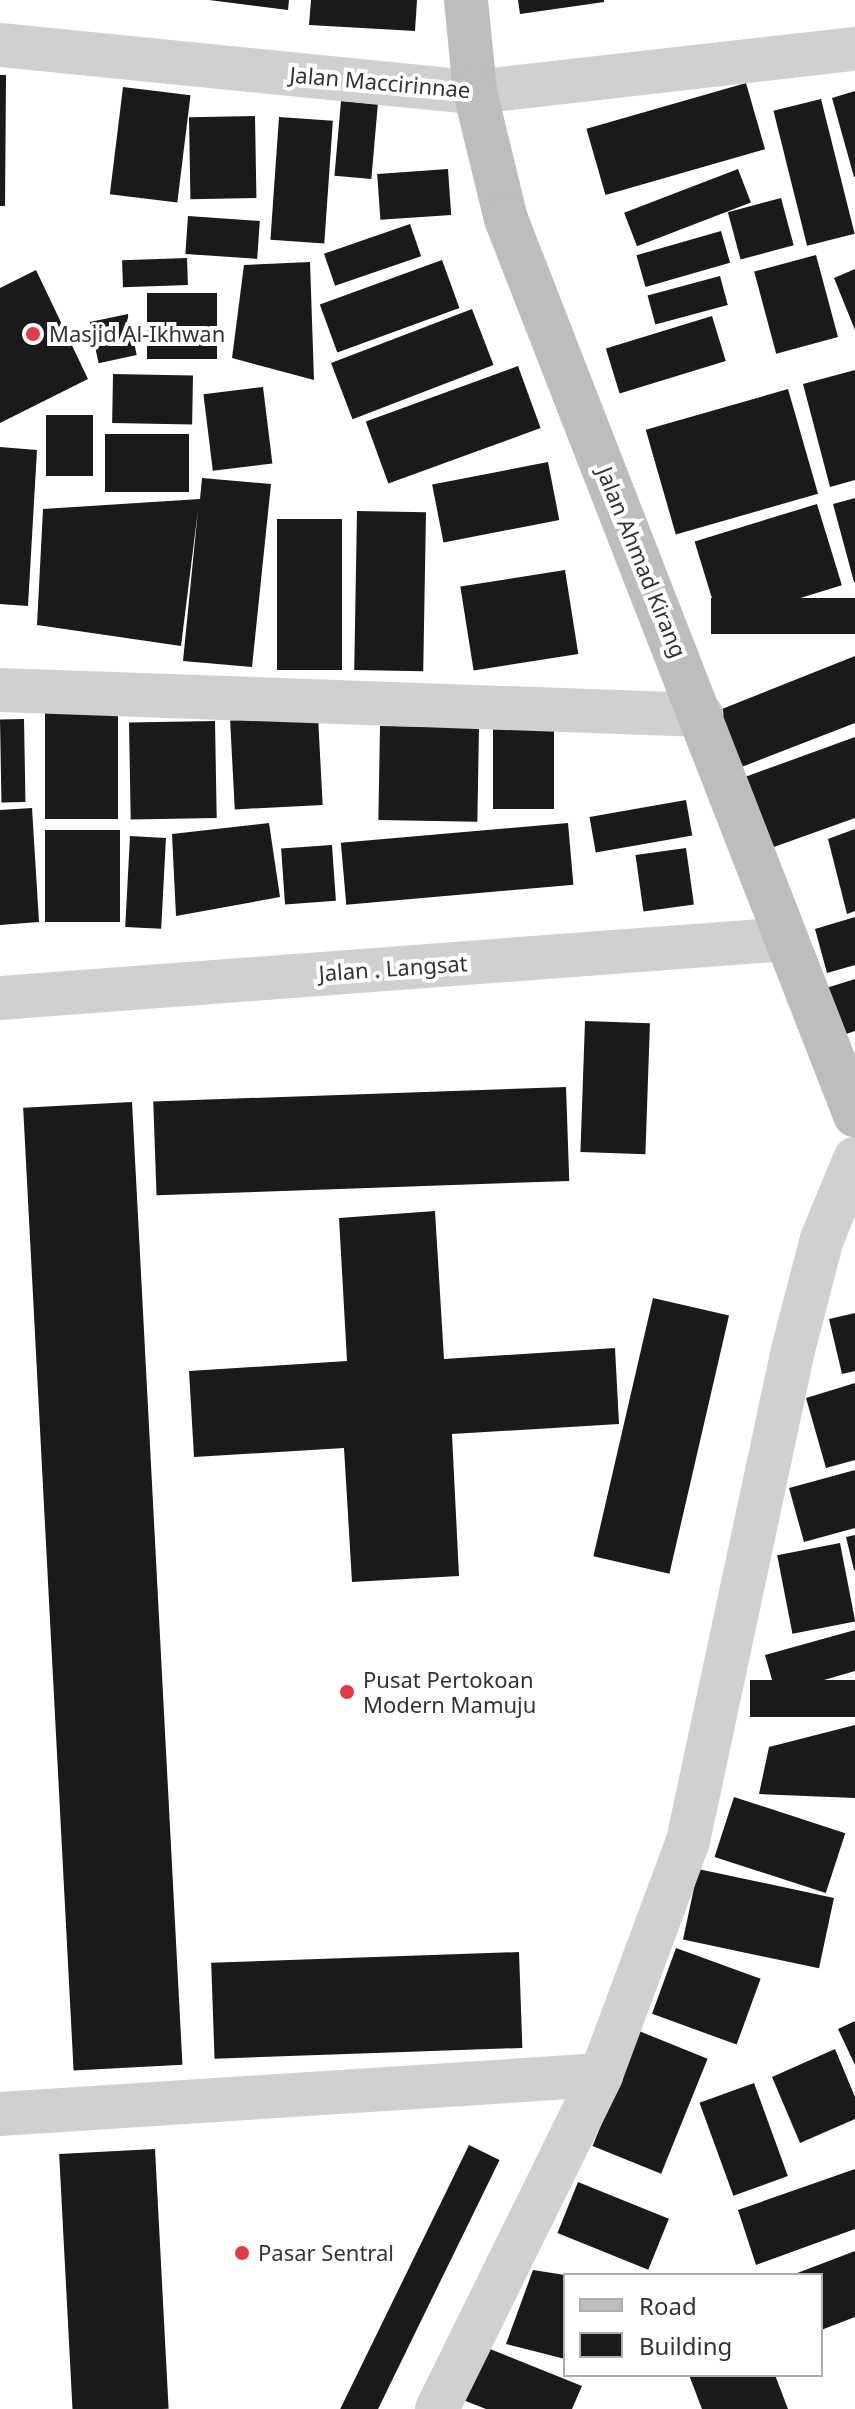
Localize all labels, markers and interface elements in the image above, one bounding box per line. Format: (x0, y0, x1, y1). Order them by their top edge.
street label: Jalan Maccirinnae (288, 61, 472, 103)
place label: Masjid Al-Ikhwan (49, 321, 225, 347)
marker: Masjid Al-Ikhwan (24, 325, 42, 343)
street label: Jalan Ahmad Kirang (592, 463, 692, 661)
street label: Jalan . Langsat (318, 950, 468, 986)
place label: Pusat Pertokoan Modern Mamuju (363, 1666, 536, 1718)
marker: Pusat Pertokoan Modern Mamuju (338, 1683, 356, 1701)
place label: Pasar Sentral (258, 2240, 394, 2266)
marker: Pasar Sentral (233, 2244, 251, 2262)
legend (563, 2273, 823, 2377)
text: Road (639, 2289, 697, 2322)
text: Building (639, 2329, 732, 2362)

